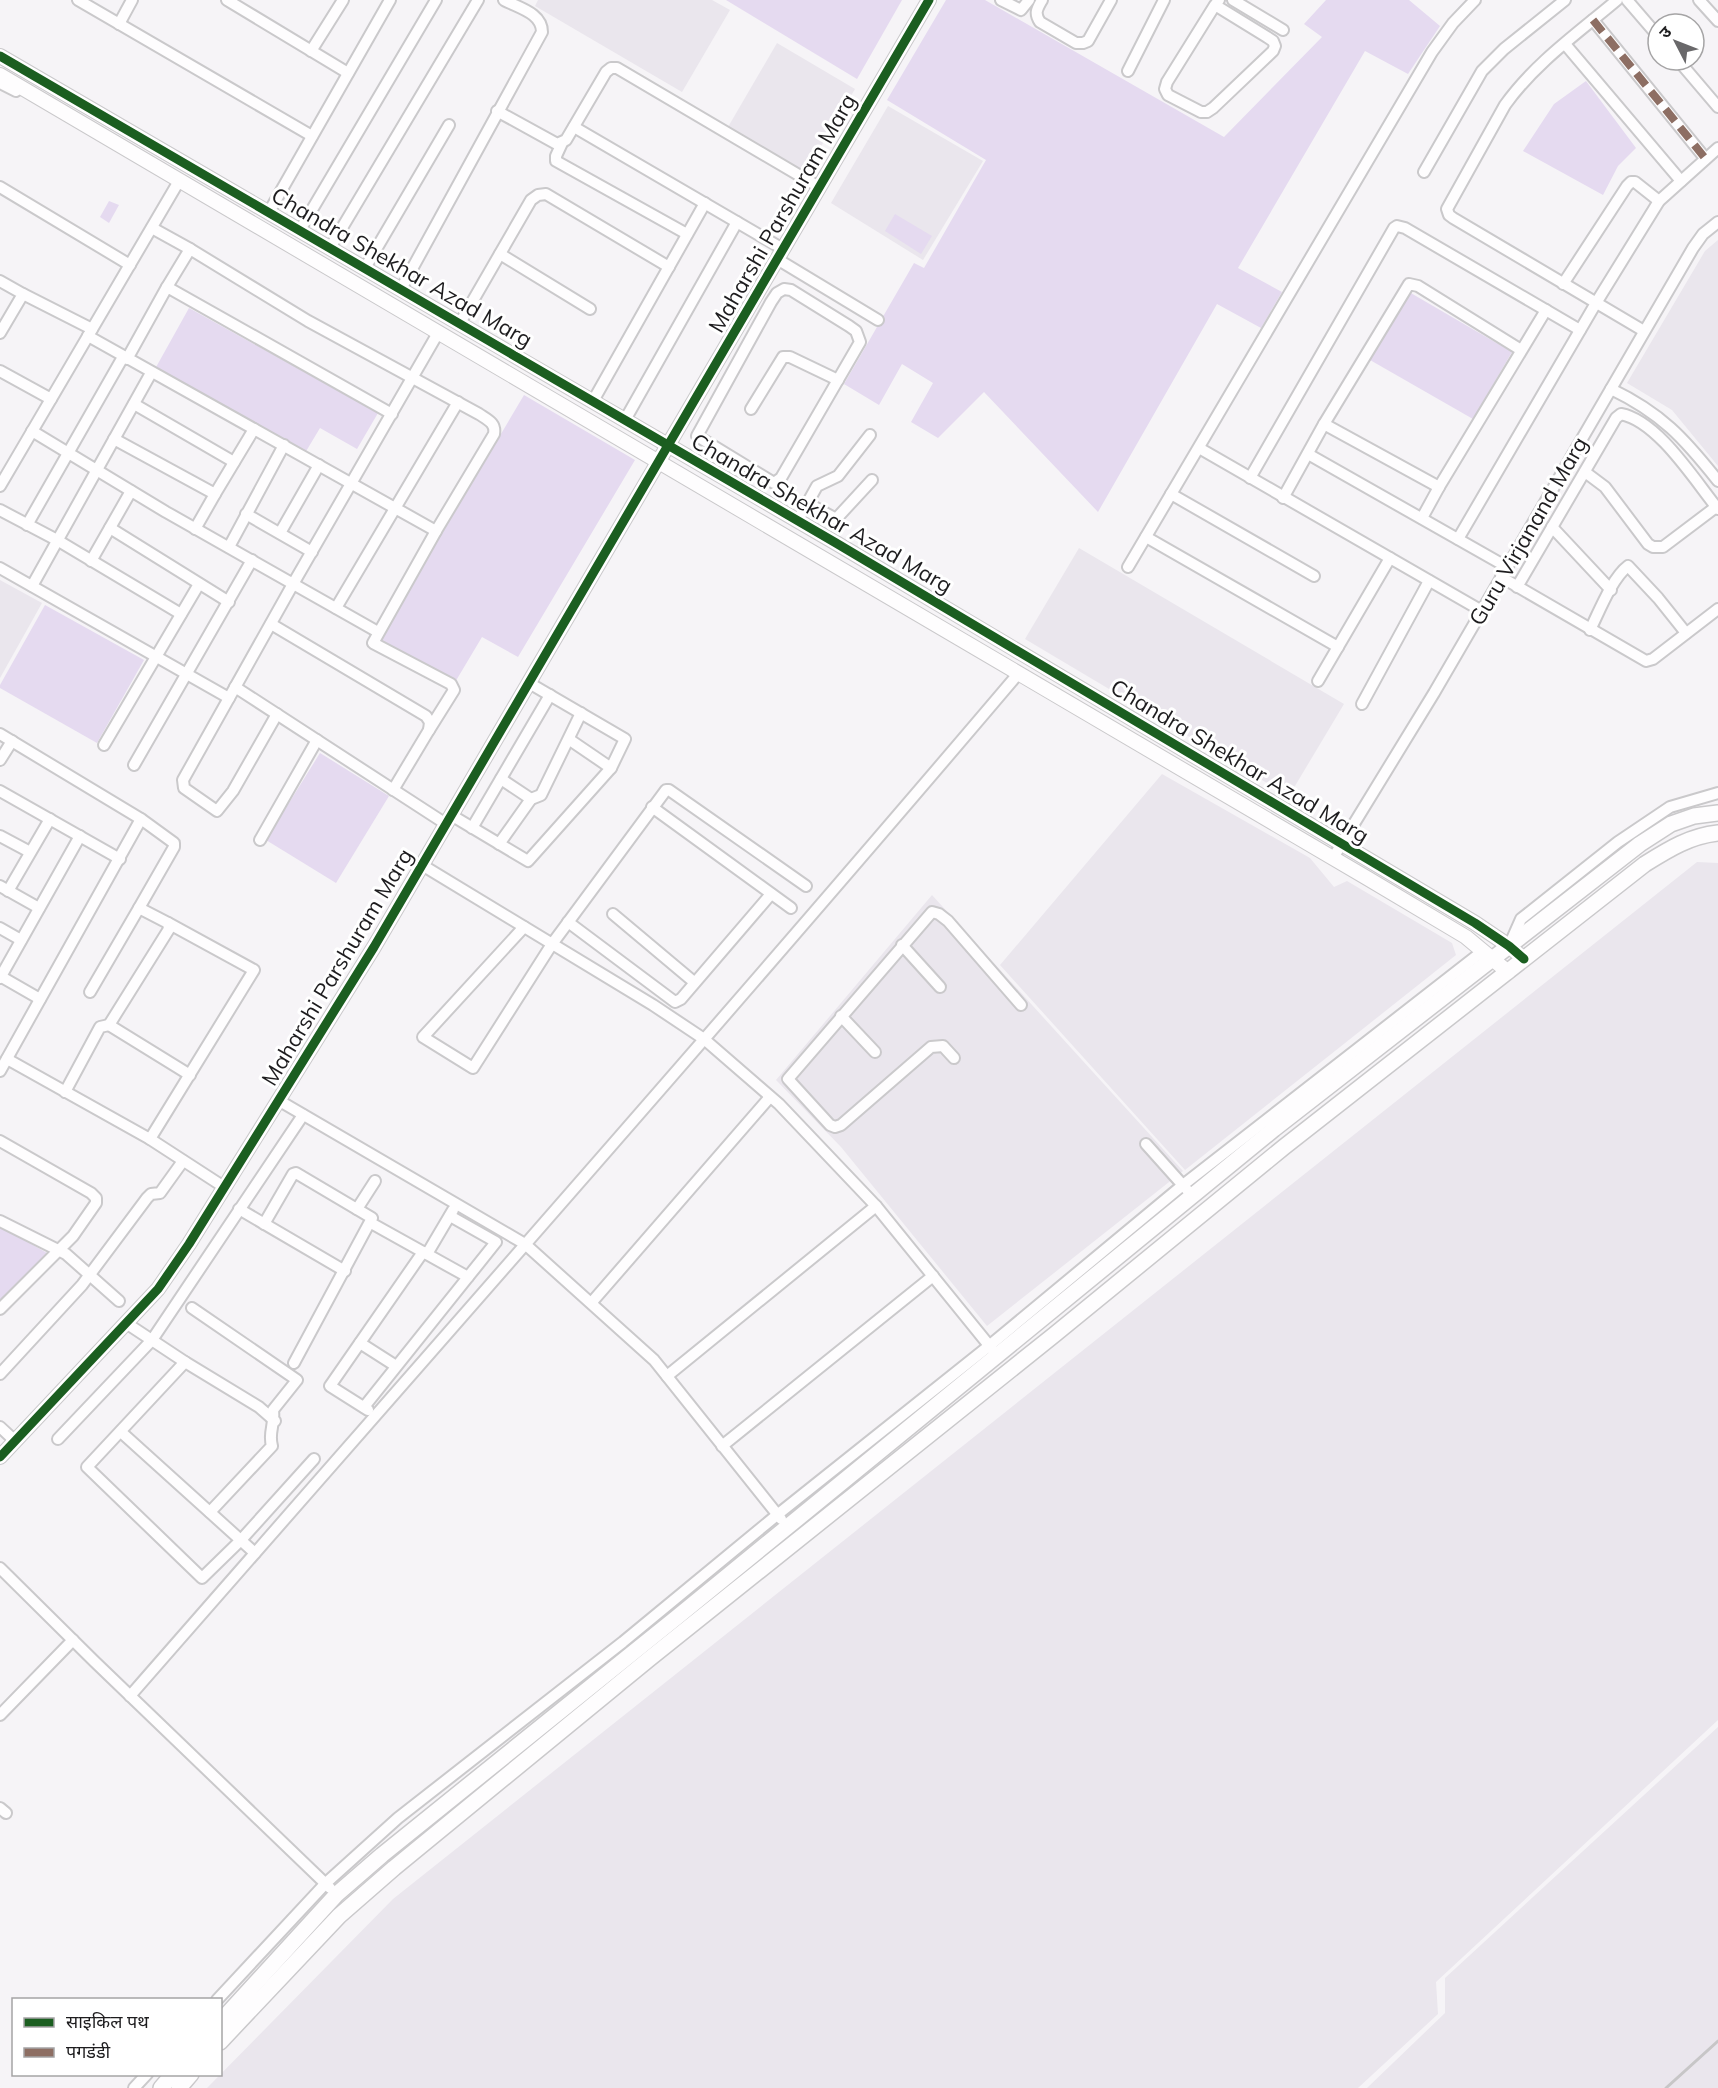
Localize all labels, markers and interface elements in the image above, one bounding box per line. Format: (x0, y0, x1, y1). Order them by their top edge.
north arrow (1646, 12, 1706, 72)
text: उ (1654, 21, 1676, 42)
street label: Maharshi Parshuram Marg (702, 88, 862, 338)
street label: Chandra Shekhar Azad Marg (267, 181, 537, 353)
street label: Chandra Shekhar Azad Marg (687, 427, 957, 599)
street label: Guru Virjanand Marg (1463, 432, 1593, 630)
street label: Chandra Shekhar Azad Marg (1106, 673, 1374, 849)
street label: Maharshi Parshuram Marg (255, 843, 419, 1091)
legend (12, 1998, 222, 2076)
text: साइकिल पथ (66, 2010, 149, 2033)
text: पगडंडी (66, 2040, 111, 2063)

